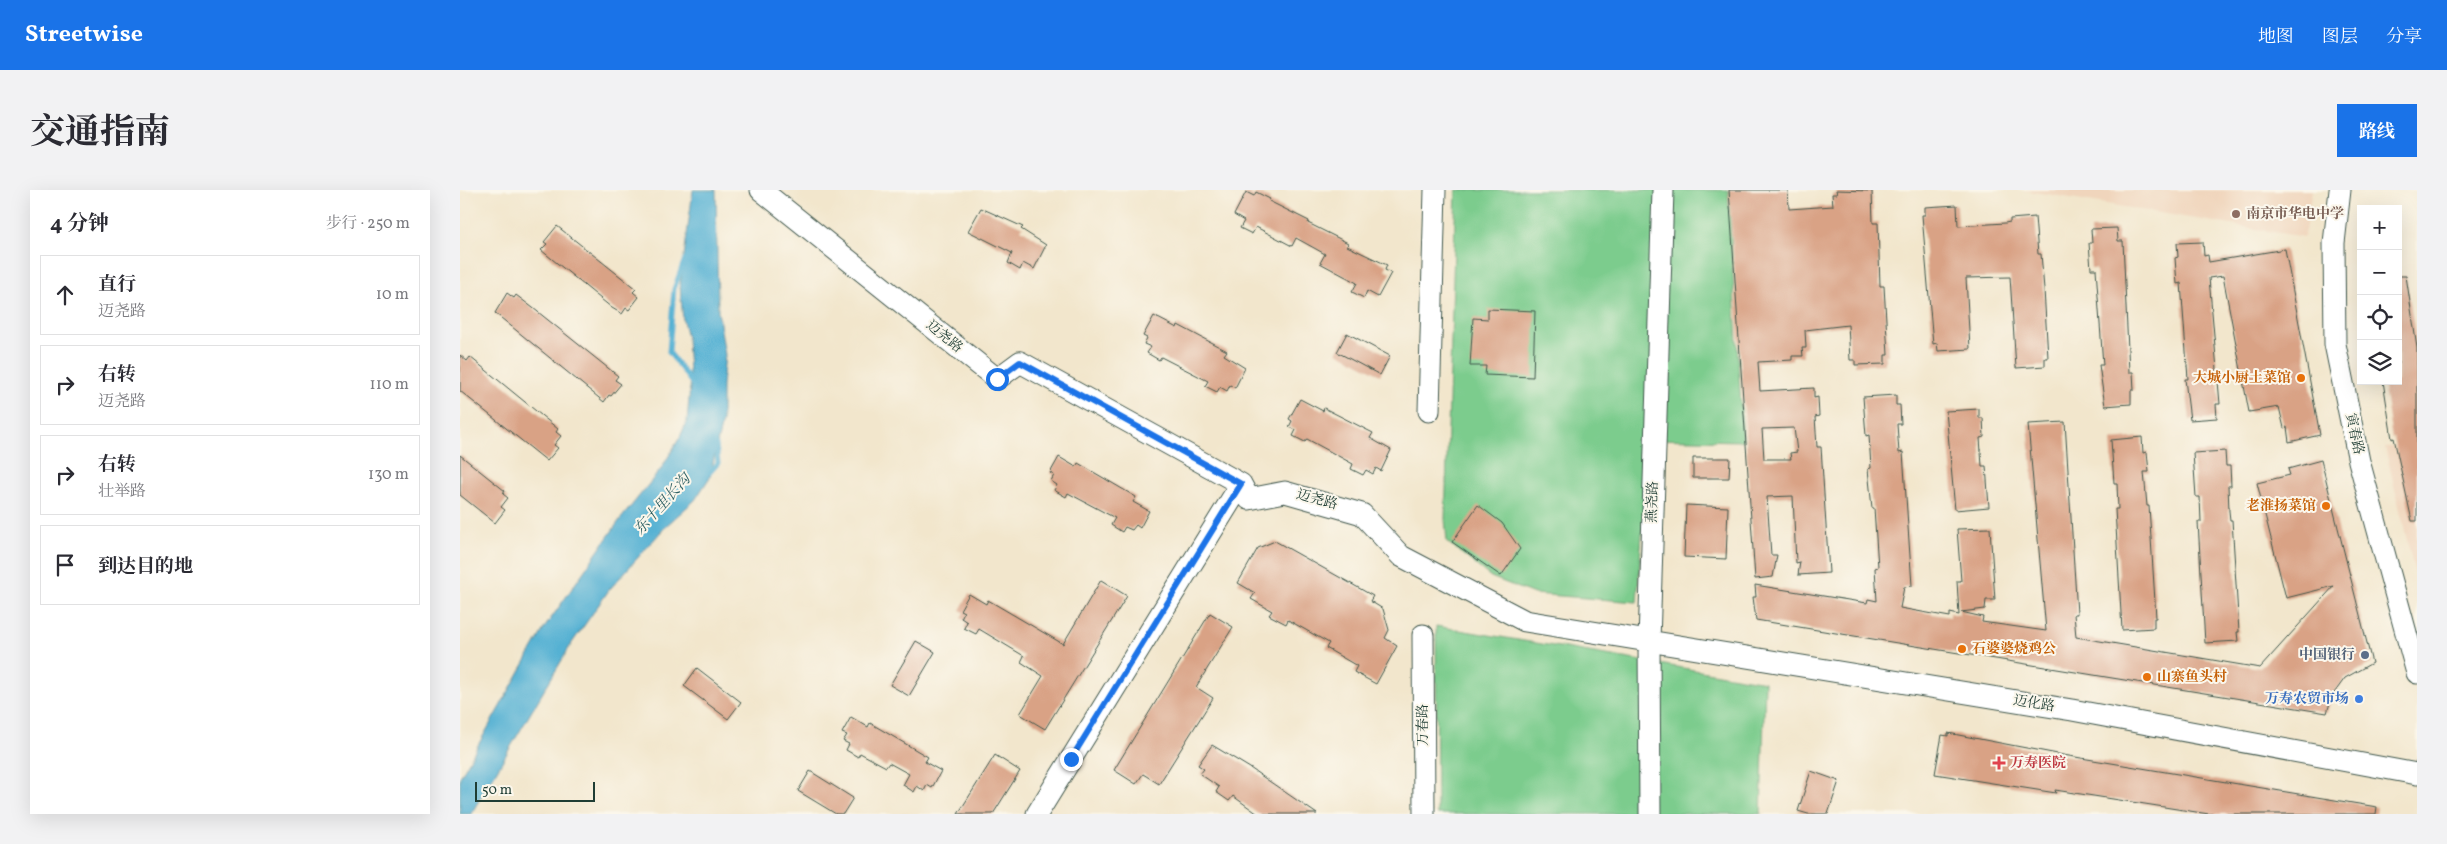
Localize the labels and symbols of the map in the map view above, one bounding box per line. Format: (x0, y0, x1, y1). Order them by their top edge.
place label: 南京市华电中学 (2246, 205, 2344, 224)
marker: 南京市华电中学 (2230, 208, 2242, 220)
street label: 迈尧路 (922, 316, 966, 358)
route start (986, 368, 1009, 391)
place label: 大城小厨土菜馆 (2193, 369, 2291, 388)
marker: 大城小厨土菜馆 (2295, 372, 2307, 384)
street label: 寅春路 (2340, 411, 2368, 457)
water label: 东十里长沟 (630, 469, 697, 540)
street label: 燕尧路 (1643, 481, 1663, 523)
street label: 迈尧路 (1294, 485, 1340, 515)
place label: 老淮扬菜馆 (2246, 497, 2316, 516)
marker: 老淮扬菜馆 (2320, 500, 2332, 512)
place label: 石婆婆烧鸡公 (1972, 640, 2056, 659)
marker: 石婆婆烧鸡公 (1956, 643, 1968, 655)
place label: 中国银行 (2299, 646, 2355, 665)
marker: 中国银行 (2359, 649, 2371, 661)
place label: 山寨鱼头村 (2157, 668, 2227, 687)
marker: 山寨鱼头村 (2141, 671, 2153, 683)
place label: 万寿农贸市场 (2265, 690, 2349, 709)
street label: 迈化路 (2012, 691, 2056, 717)
marker: 万寿农贸市场 (2353, 693, 2365, 705)
street label: 万春路 (1414, 704, 1433, 746)
route end (1060, 748, 1083, 771)
place label: 万寿医院 (2010, 754, 2066, 773)
marker: 万寿医院 (1992, 756, 2006, 770)
scale bar (475, 779, 595, 802)

